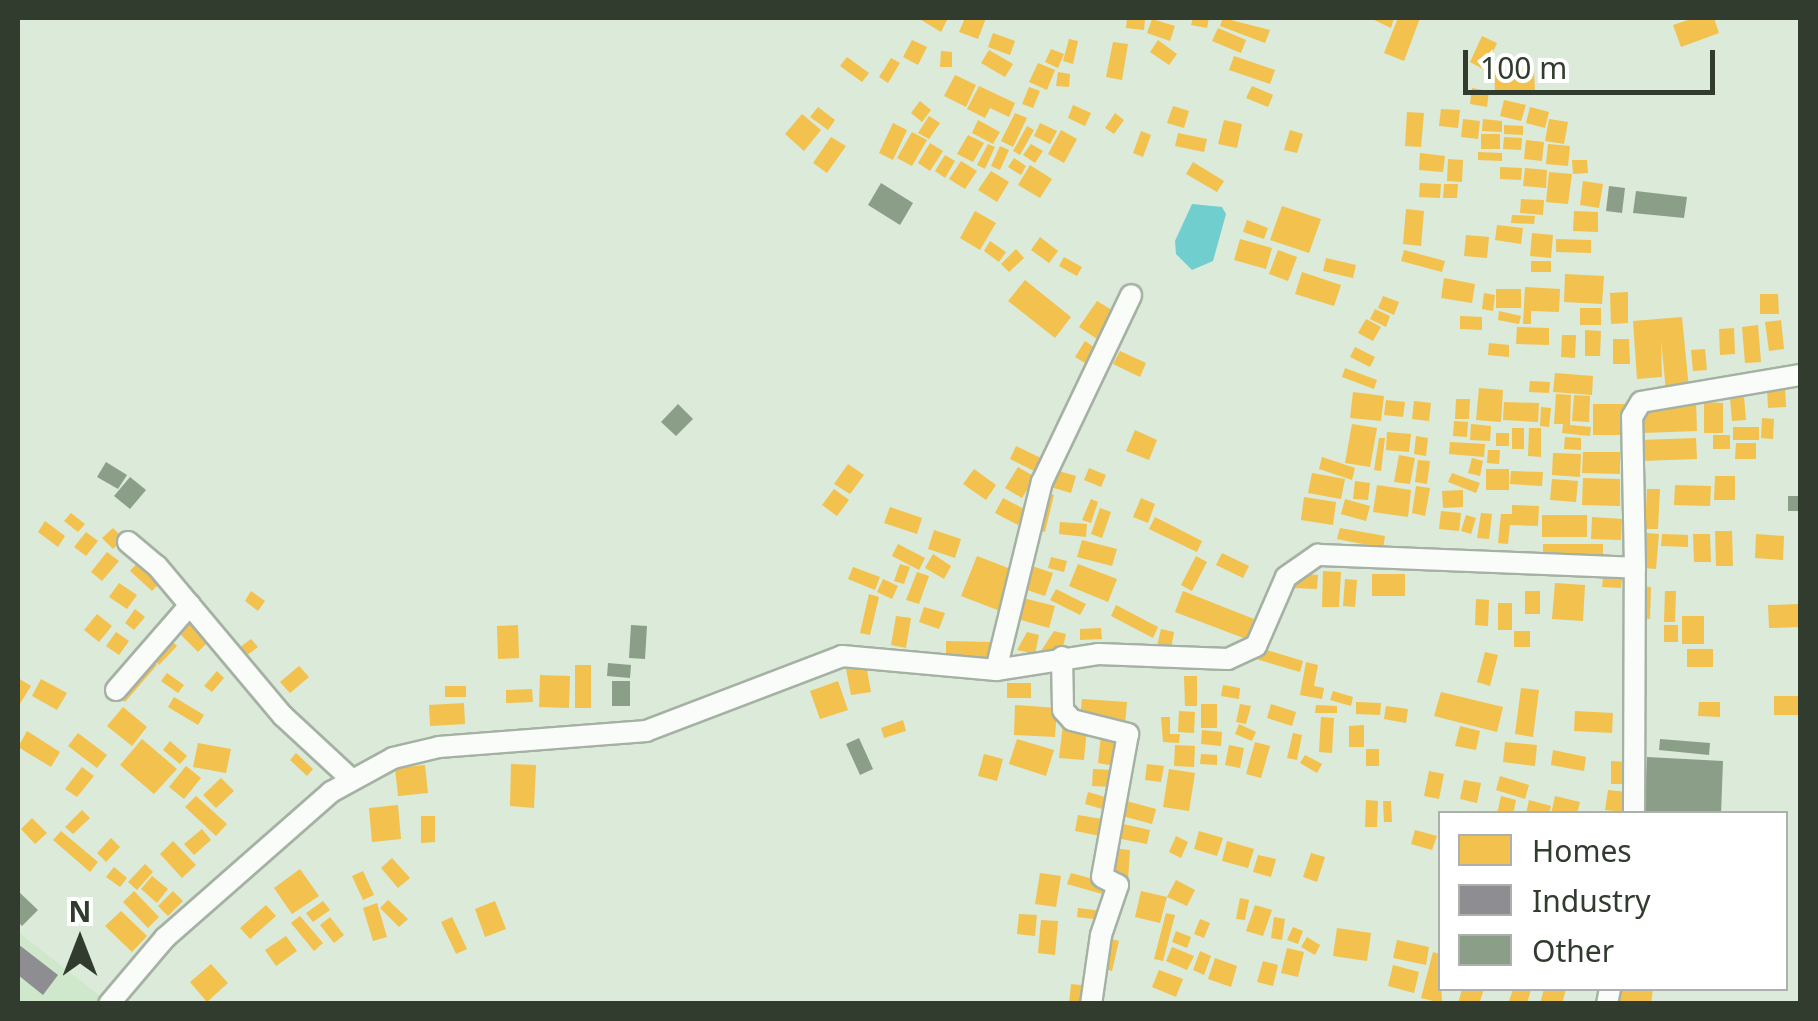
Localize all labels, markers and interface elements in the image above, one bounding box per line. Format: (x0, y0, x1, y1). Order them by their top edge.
scale bar (1468, 30, 1720, 92)
text: 100 m (1480, 47, 1567, 88)
legend (1438, 811, 1788, 991)
text: Homes (1532, 830, 1632, 871)
text: Industry (1532, 880, 1651, 921)
north arrow (30, 891, 130, 991)
text: N (69, 892, 91, 930)
text: Other (1532, 930, 1614, 971)

